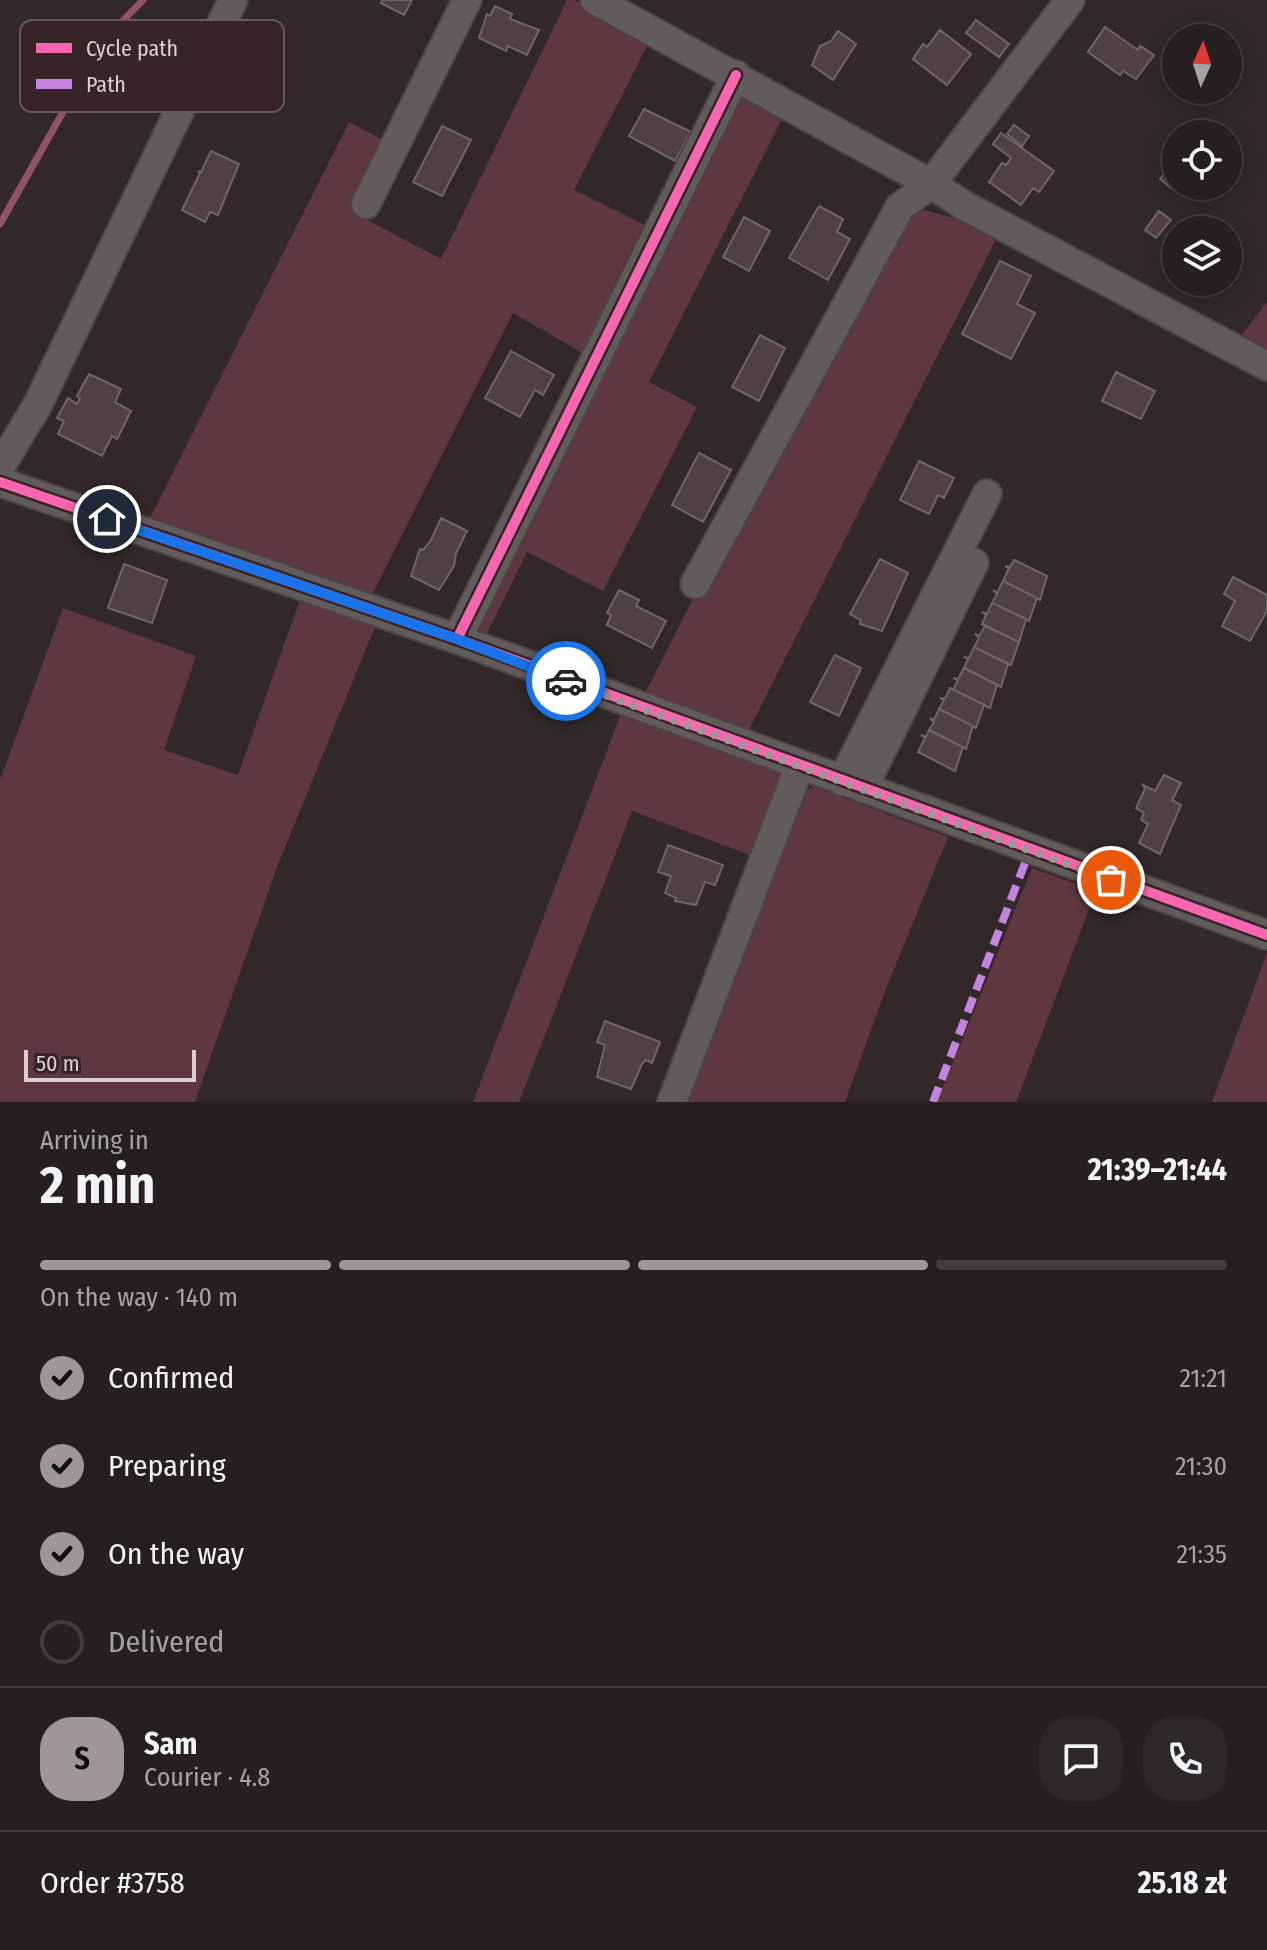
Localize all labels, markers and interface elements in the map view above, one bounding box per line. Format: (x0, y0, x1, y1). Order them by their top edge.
legend (20, 20, 284, 112)
north arrow (1162, 24, 1242, 104)
map controls (1162, 24, 1242, 296)
text: Cycle path (86, 35, 178, 62)
text: Path (86, 71, 126, 98)
button: locate (1162, 120, 1242, 200)
button: layers (1162, 216, 1242, 296)
pin (73, 485, 141, 553)
icon: home (85, 497, 129, 541)
courier (526, 641, 606, 721)
icon: car (544, 659, 588, 703)
pin (1077, 846, 1145, 914)
icon: bag (1089, 858, 1133, 902)
scale bar (24, 1046, 196, 1082)
text: 50 m (36, 1050, 80, 1077)
text: Arriving in (40, 1125, 149, 1156)
text: 21:39–21:44 (1088, 1152, 1227, 1188)
text: 2 min (40, 1154, 155, 1217)
text: On the way · 140 m (40, 1282, 238, 1313)
icon: check (40, 1356, 84, 1400)
text: Confirmed (108, 1360, 234, 1396)
text: 21:21 (1179, 1363, 1227, 1394)
icon: check (40, 1444, 84, 1488)
text: Preparing (108, 1448, 226, 1484)
text: 21:30 (1175, 1451, 1227, 1482)
icon: check (40, 1532, 84, 1576)
text: On the way (108, 1536, 244, 1572)
text: 21:35 (1177, 1539, 1227, 1570)
text: Delivered (108, 1624, 224, 1660)
button: chat (1039, 1717, 1123, 1801)
button: phone (1143, 1717, 1227, 1801)
text: Sam (144, 1726, 197, 1762)
text: S (74, 1741, 90, 1777)
text: Courier · 4.8 (144, 1762, 270, 1793)
text: Order #3758 (40, 1865, 185, 1901)
text: 25.18 zł (1138, 1865, 1227, 1901)

